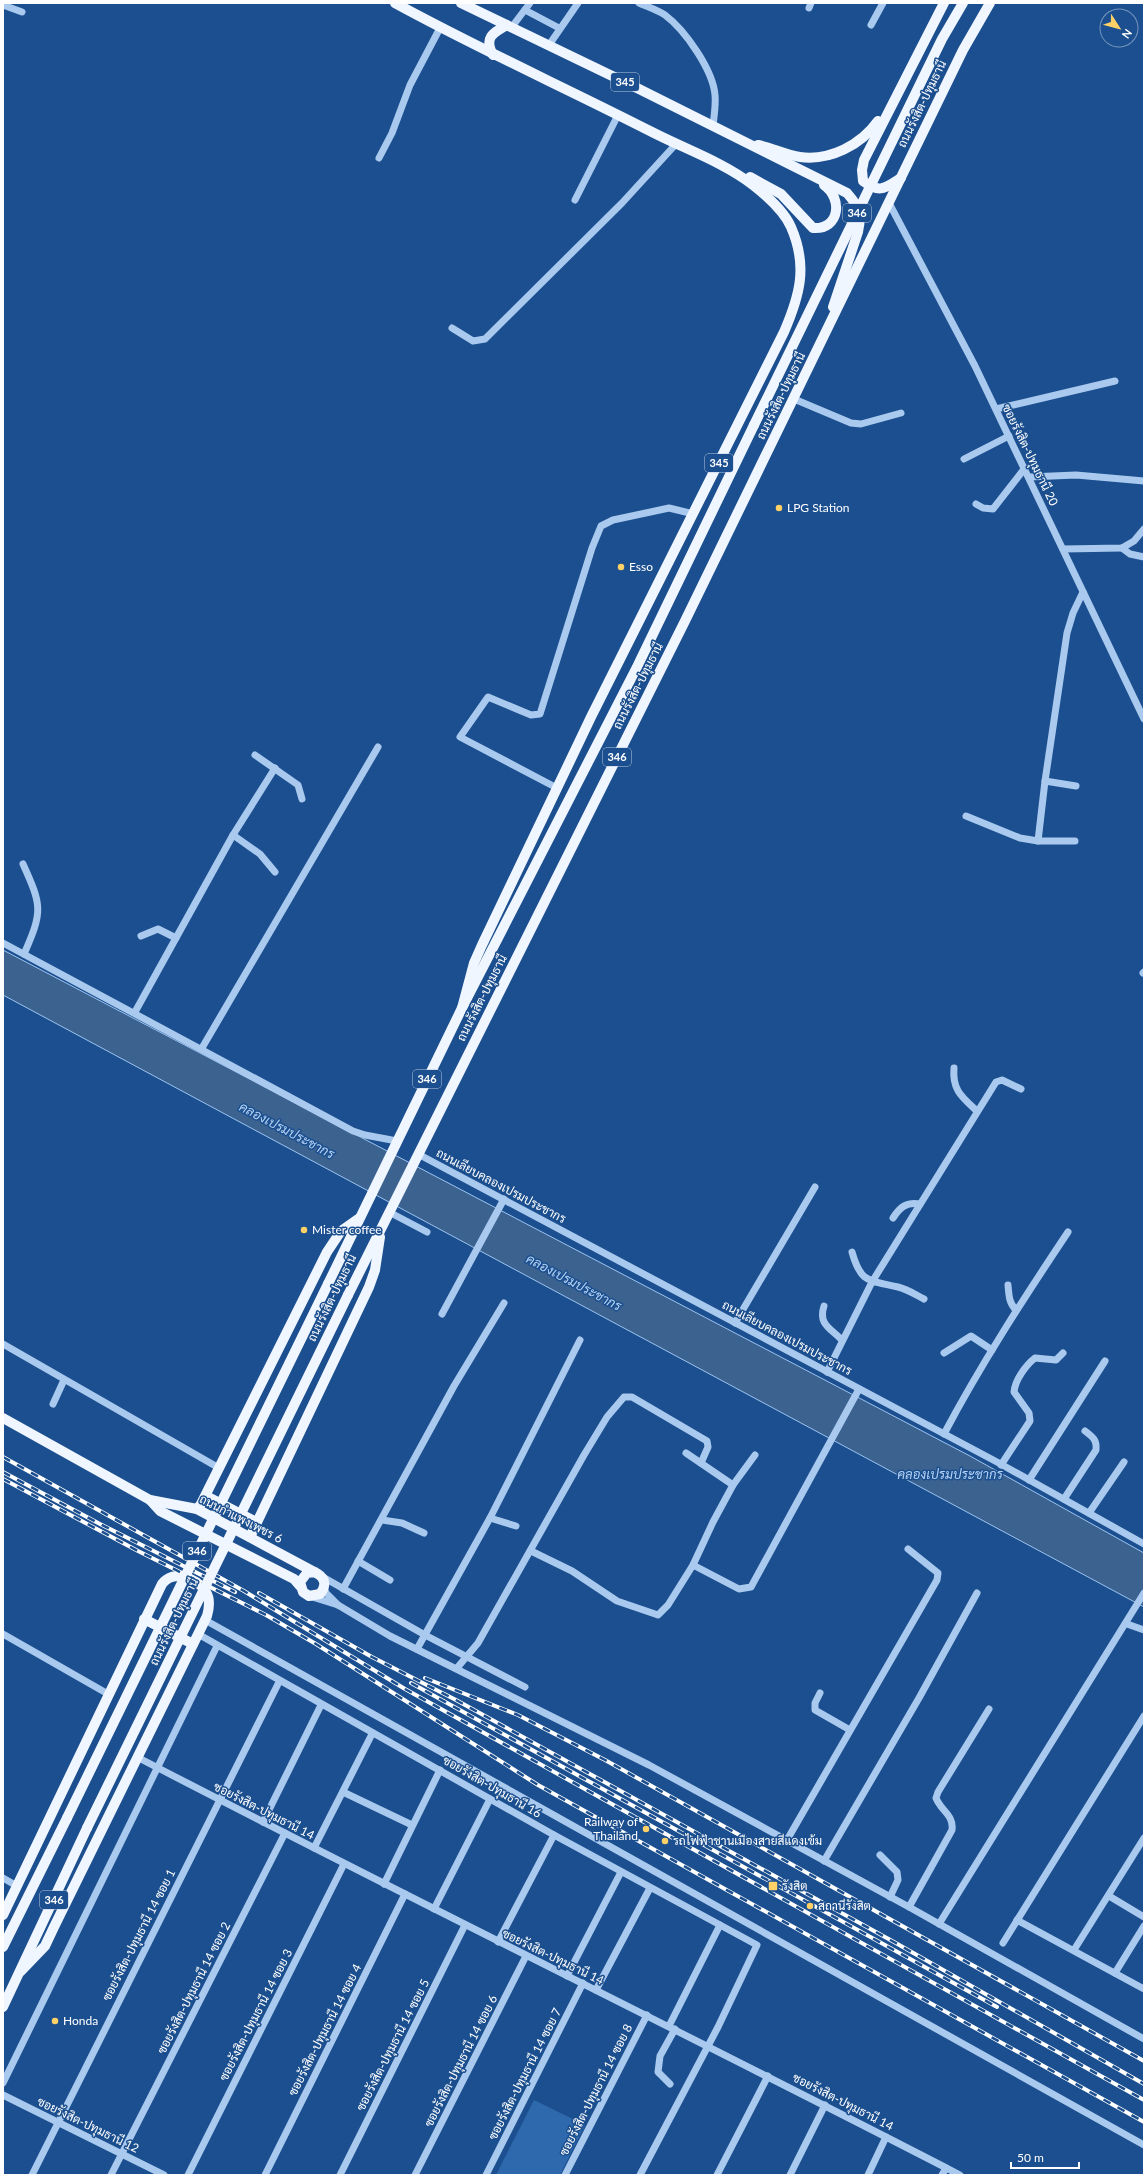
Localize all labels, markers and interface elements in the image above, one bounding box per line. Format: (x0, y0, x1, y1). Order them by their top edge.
north arrow (1099, 8, 1139, 48)
text: N (1120, 27, 1135, 41)
street label: ถนนรังสิต-ปทุมธานี (894, 57, 951, 151)
road number: 345 (611, 73, 639, 91)
road number: 346 (843, 204, 871, 222)
street label: ถนนรังสิต-ปทุมธานี (753, 349, 810, 443)
street label: ซอยรังสิต-ปทุมธานี 20 (998, 401, 1062, 509)
road number: 345 (705, 454, 733, 472)
place label: LPG Station (787, 500, 850, 515)
marker: LPG Station (774, 503, 784, 513)
place label: Esso (629, 559, 653, 574)
marker: Esso (616, 562, 626, 572)
street label: ถนนรังสิต-ปทุมธานี (609, 640, 668, 733)
road number: 346 (603, 748, 631, 766)
street label: ถนนรังสิต-ปทุมธานี (453, 952, 512, 1045)
road number: 346 (413, 1070, 441, 1088)
water label: คลองเปรมประชากร (237, 1098, 338, 1162)
street label: ถนนเลียบคลองเปรมประชากร (434, 1145, 569, 1226)
place label: Mister coffee (312, 1222, 382, 1237)
marker: Mister coffee (299, 1225, 309, 1235)
water label: คลองเปรมประชากร (524, 1250, 625, 1314)
street label: ถนนรังสิต-ปทุมธานี (304, 1251, 361, 1345)
street label: ถนนเลียบคลองเปรมประชากร (720, 1297, 855, 1378)
water label: คลองเปรมประชากร (897, 1466, 1003, 1482)
street label: ถนนกำแพงเพชร 6 (197, 1491, 285, 1546)
road number: 346 (183, 1542, 211, 1560)
street label: ถนนรังสิต-ปทุมธานี (146, 1575, 203, 1669)
street label: ซอยรังสิต-ปทุมธานี 16 (439, 1752, 544, 1823)
street label: ซอยรังสิต-ปทุมธานี 14 (210, 1779, 317, 1844)
place label: Railway of Thailand (584, 1814, 639, 1843)
marker: Railway of Thailand (641, 1824, 651, 1834)
place label: รถไฟฟ้าชานเมืองสายสีแดงเข้ม (673, 1833, 822, 1848)
marker: รถไฟฟ้าชานเมืองสายสีแดงเข้ม (660, 1836, 670, 1846)
street label: ซอยรังสิต-ปทุมธานี 14 ซอย 1 (99, 1866, 180, 2004)
place label: รังสิต (782, 1878, 808, 1893)
marker: รังสิต (767, 1880, 779, 1892)
road number: 346 (40, 1891, 68, 1909)
place label: สถานีรังสิต (818, 1898, 871, 1913)
marker: สถานีรังสิต (805, 1901, 815, 1911)
street label: ซอยรังสิต-ปทุมธานี 14 ซอย 2 (154, 1919, 235, 2057)
street label: ซอยรังสิต-ปทุมธานี 14 (499, 1925, 607, 1990)
street label: ซอยรังสิต-ปทุมธานี 14 ซอย 3 (216, 1946, 297, 2084)
street label: ซอยรังสิต-ปทุมธานี 14 ซอย 4 (285, 1961, 366, 2099)
street label: ซอยรังสิต-ปทุมธานี 14 ซอย 5 (353, 1976, 434, 2114)
street label: ซอยรังสิต-ปทุมธานี 14 ซอย 6 (421, 1992, 502, 2130)
street label: ซอยรังสิต-ปทุมธานี 14 ซอย 7 (485, 2005, 566, 2143)
place label: Honda (63, 2013, 98, 2028)
marker: Honda (50, 2016, 60, 2026)
street label: ซอยรังสิต-ปทุมธานี 14 ซอย 8 (556, 2021, 637, 2159)
street label: ซอยรังสิต-ปทุมธานี 14 (789, 2070, 896, 2135)
street label: ซอยรังสิต-ปทุมธานี 12 (34, 2093, 142, 2158)
scale bar (1011, 2144, 1079, 2170)
text: 50 m (1017, 2150, 1044, 2165)

